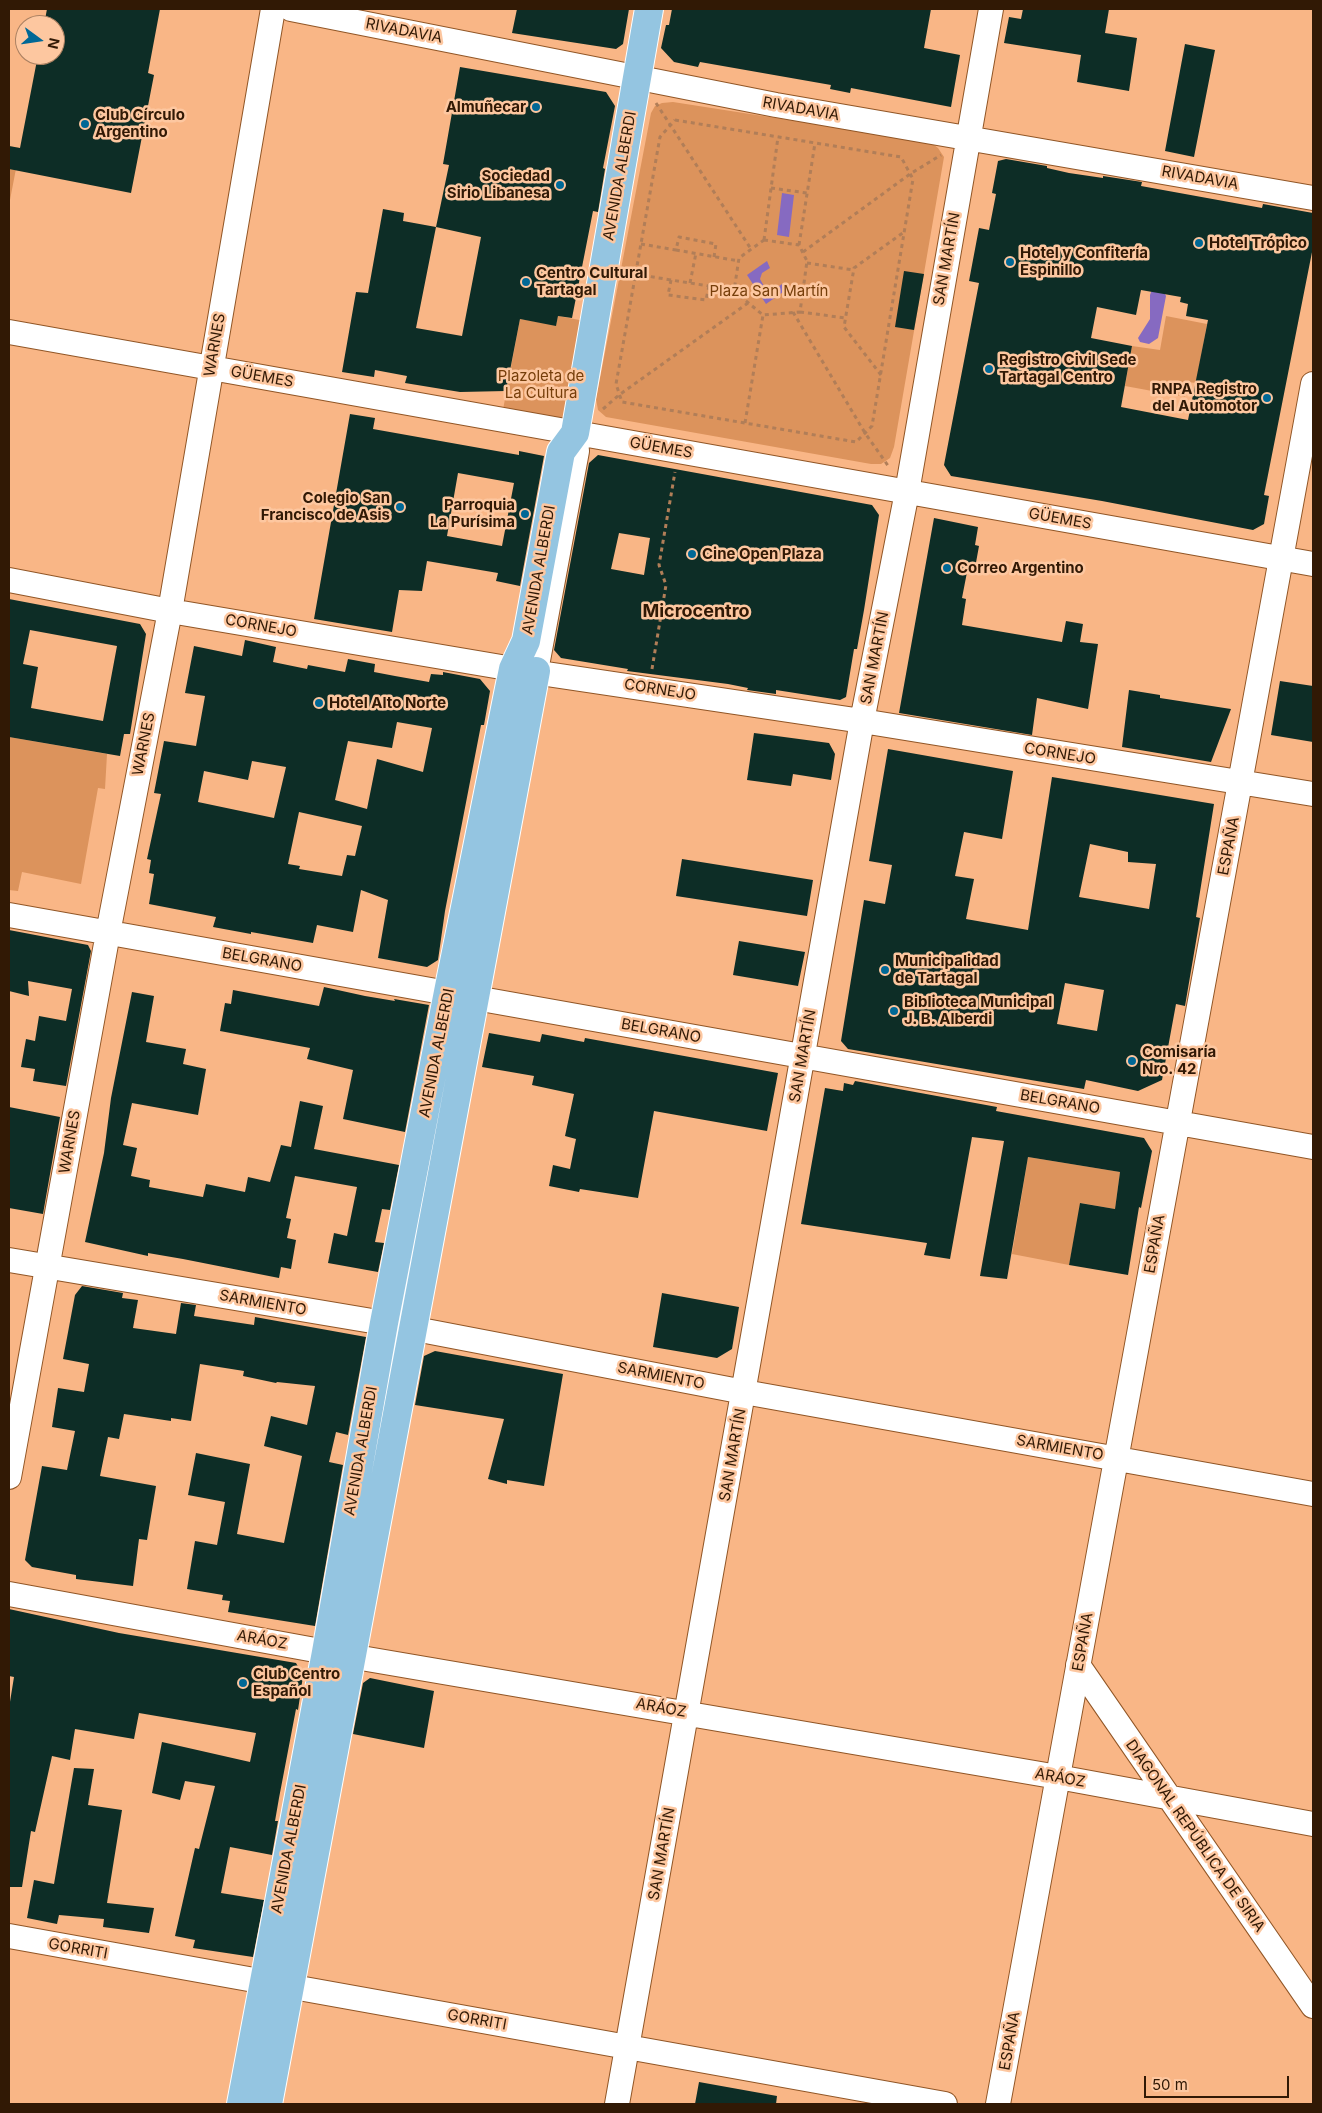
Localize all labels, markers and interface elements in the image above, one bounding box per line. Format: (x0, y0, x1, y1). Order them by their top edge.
north arrow (15, 15, 65, 65)
street label: RIVADAVIA (364, 15, 444, 47)
text: N (45, 36, 64, 51)
street label: RIVADAVIA (761, 93, 841, 125)
place label: Almuñecar (446, 98, 526, 116)
marker: Almuñecar (530, 101, 542, 113)
place label: Club Círculo Argentino (95, 106, 185, 141)
street label: AVENIDA ALBERDI (600, 110, 640, 242)
marker: Club Círculo Argentino (79, 118, 91, 130)
street label: RIVADAVIA (1160, 162, 1240, 194)
place label: Sociedad Sirio Libanesa (447, 167, 550, 202)
marker: Sociedad Sirio Libanesa (554, 179, 566, 191)
street label: SAN MARTÍN (930, 211, 964, 307)
place label: Hotel Trópico (1209, 234, 1307, 252)
marker: Hotel Trópico (1193, 237, 1205, 249)
place label: Hotel y Confitería Espinillo (1020, 244, 1148, 279)
marker: Hotel y Confitería Espinillo (1004, 256, 1016, 268)
place label: Centro Cultural Tartagal (536, 264, 648, 299)
marker: Centro Cultural Tartagal (520, 276, 532, 288)
park label: Plaza San Martín (710, 282, 828, 300)
street label: WARNES (201, 312, 229, 378)
place label: Registro Civil Sede Tartagal Centro (999, 351, 1137, 386)
street label: GÜEMES (229, 363, 295, 391)
marker: Registro Civil Sede Tartagal Centro (983, 363, 995, 375)
park label: Plazoleta de La Cultura (498, 367, 584, 402)
place label: RNPA Registro del Automotor (1152, 380, 1257, 415)
marker: RNPA Registro del Automotor (1261, 392, 1273, 404)
street label: GÜEMES (628, 434, 694, 462)
place label: Colegio San Francisco de Asis (261, 489, 390, 524)
place label: Parroquia La Purísima (430, 496, 515, 531)
marker: Colegio San Francisco de Asis (394, 501, 406, 513)
street label: AVENIDA ALBERDI (519, 504, 559, 636)
street label: GÜEMES (1027, 505, 1093, 533)
marker: Parroquia La Purísima (519, 508, 531, 520)
place label: Cine Open Plaza (702, 545, 822, 563)
marker: Cine Open Plaza (686, 548, 698, 560)
place label: Correo Argentino (957, 559, 1084, 577)
marker: Correo Argentino (941, 562, 953, 574)
district label: Microcentro (642, 601, 750, 623)
street label: SAN MARTÍN (857, 610, 893, 706)
street label: CORNEJO (224, 611, 298, 641)
street label: CORNEJO (623, 675, 697, 705)
place label: Hotel Alto Norte (329, 694, 446, 712)
marker: Hotel Alto Norte (313, 697, 325, 709)
street label: WARNES (129, 711, 159, 777)
street label: CORNEJO (1023, 739, 1097, 769)
street label: ESPAÑA (1215, 815, 1243, 877)
street label: BELGRANO (221, 944, 303, 976)
place label: Municipalidad de Tartagal (895, 952, 999, 987)
marker: Municipalidad de Tartagal (879, 964, 891, 976)
street label: AVENIDA ALBERDI (416, 987, 458, 1119)
place label: Biblioteca Municipal J. B. Alberdi (904, 993, 1052, 1028)
marker: Biblioteca Municipal J. B. Alberdi (888, 1005, 900, 1017)
street label: SAN MARTÍN (786, 1008, 820, 1104)
street label: BELGRANO (620, 1015, 702, 1047)
place label: Comisaría Nro. 42 (1142, 1043, 1216, 1078)
marker: Comisaría Nro. 42 (1126, 1055, 1138, 1067)
street label: BELGRANO (1019, 1086, 1101, 1118)
street label: WARNES (56, 1109, 84, 1175)
street label: ESPAÑA (1141, 1213, 1169, 1275)
street label: SARMIENTO (218, 1286, 308, 1320)
street label: SARMIENTO (616, 1359, 706, 1393)
street label: AVENIDA ALBERDI (341, 1385, 381, 1517)
street label: SAN MARTÍN (716, 1407, 750, 1503)
street label: SARMIENTO (1015, 1431, 1105, 1465)
street label: ESPAÑA (1069, 1611, 1097, 1673)
street label: ARÁOZ (235, 1627, 289, 1653)
place label: Club Centro Español (253, 1665, 340, 1700)
marker: Club Centro Español (237, 1677, 249, 1689)
street label: ARÁOZ (634, 1695, 688, 1721)
street label: DIAGONAL REPÚBLICA DE SIRIA (1122, 1736, 1268, 1936)
street label: ARÁOZ (1033, 1765, 1087, 1791)
street label: AVENIDA ALBERDI (268, 1783, 310, 1915)
street label: SAN MARTÍN (645, 1806, 679, 1902)
street label: GORRITI (47, 1935, 109, 1963)
street label: GORRITI (446, 2006, 508, 2034)
street label: ESPAÑA (996, 2010, 1024, 2072)
scale bar (1147, 2066, 1292, 2098)
text: 50 m (1152, 2075, 1188, 2094)

